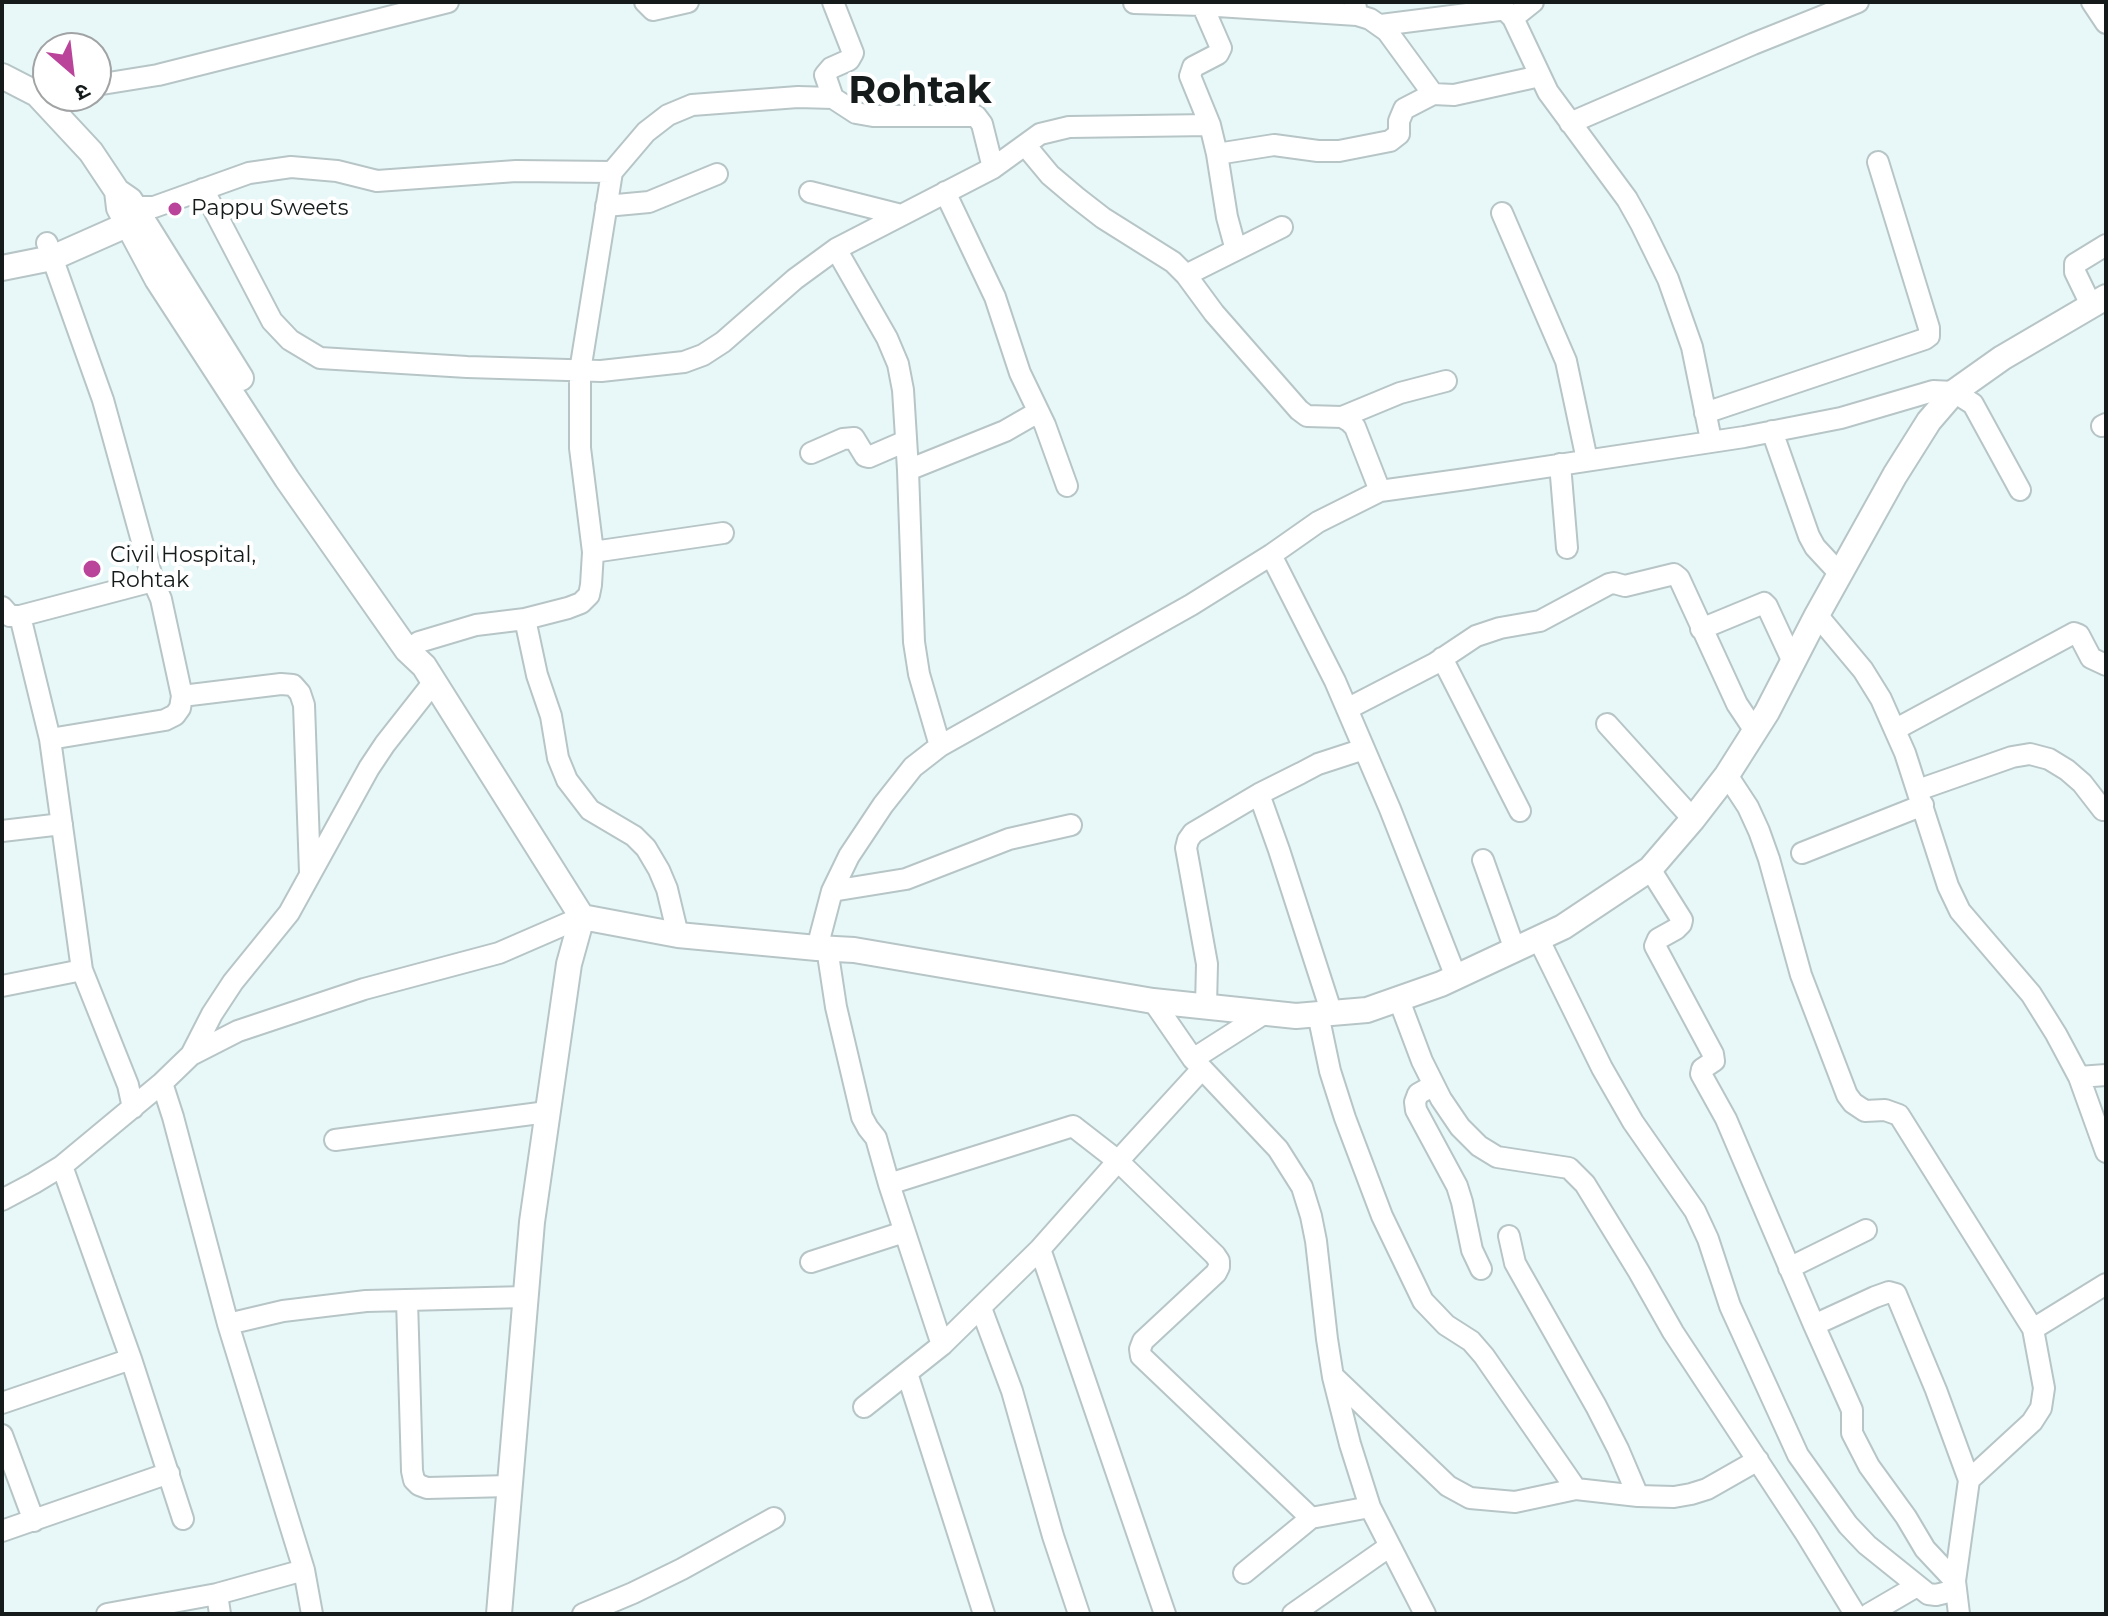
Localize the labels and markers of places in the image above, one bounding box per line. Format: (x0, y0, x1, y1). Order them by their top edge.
place label: Pappu Sweets (191, 196, 348, 222)
marker: Pappu Sweets (166, 200, 184, 218)
place label: Civil Hospital, Rohtak (110, 543, 256, 594)
marker: Civil Hospital, Rohtak (81, 558, 103, 580)

